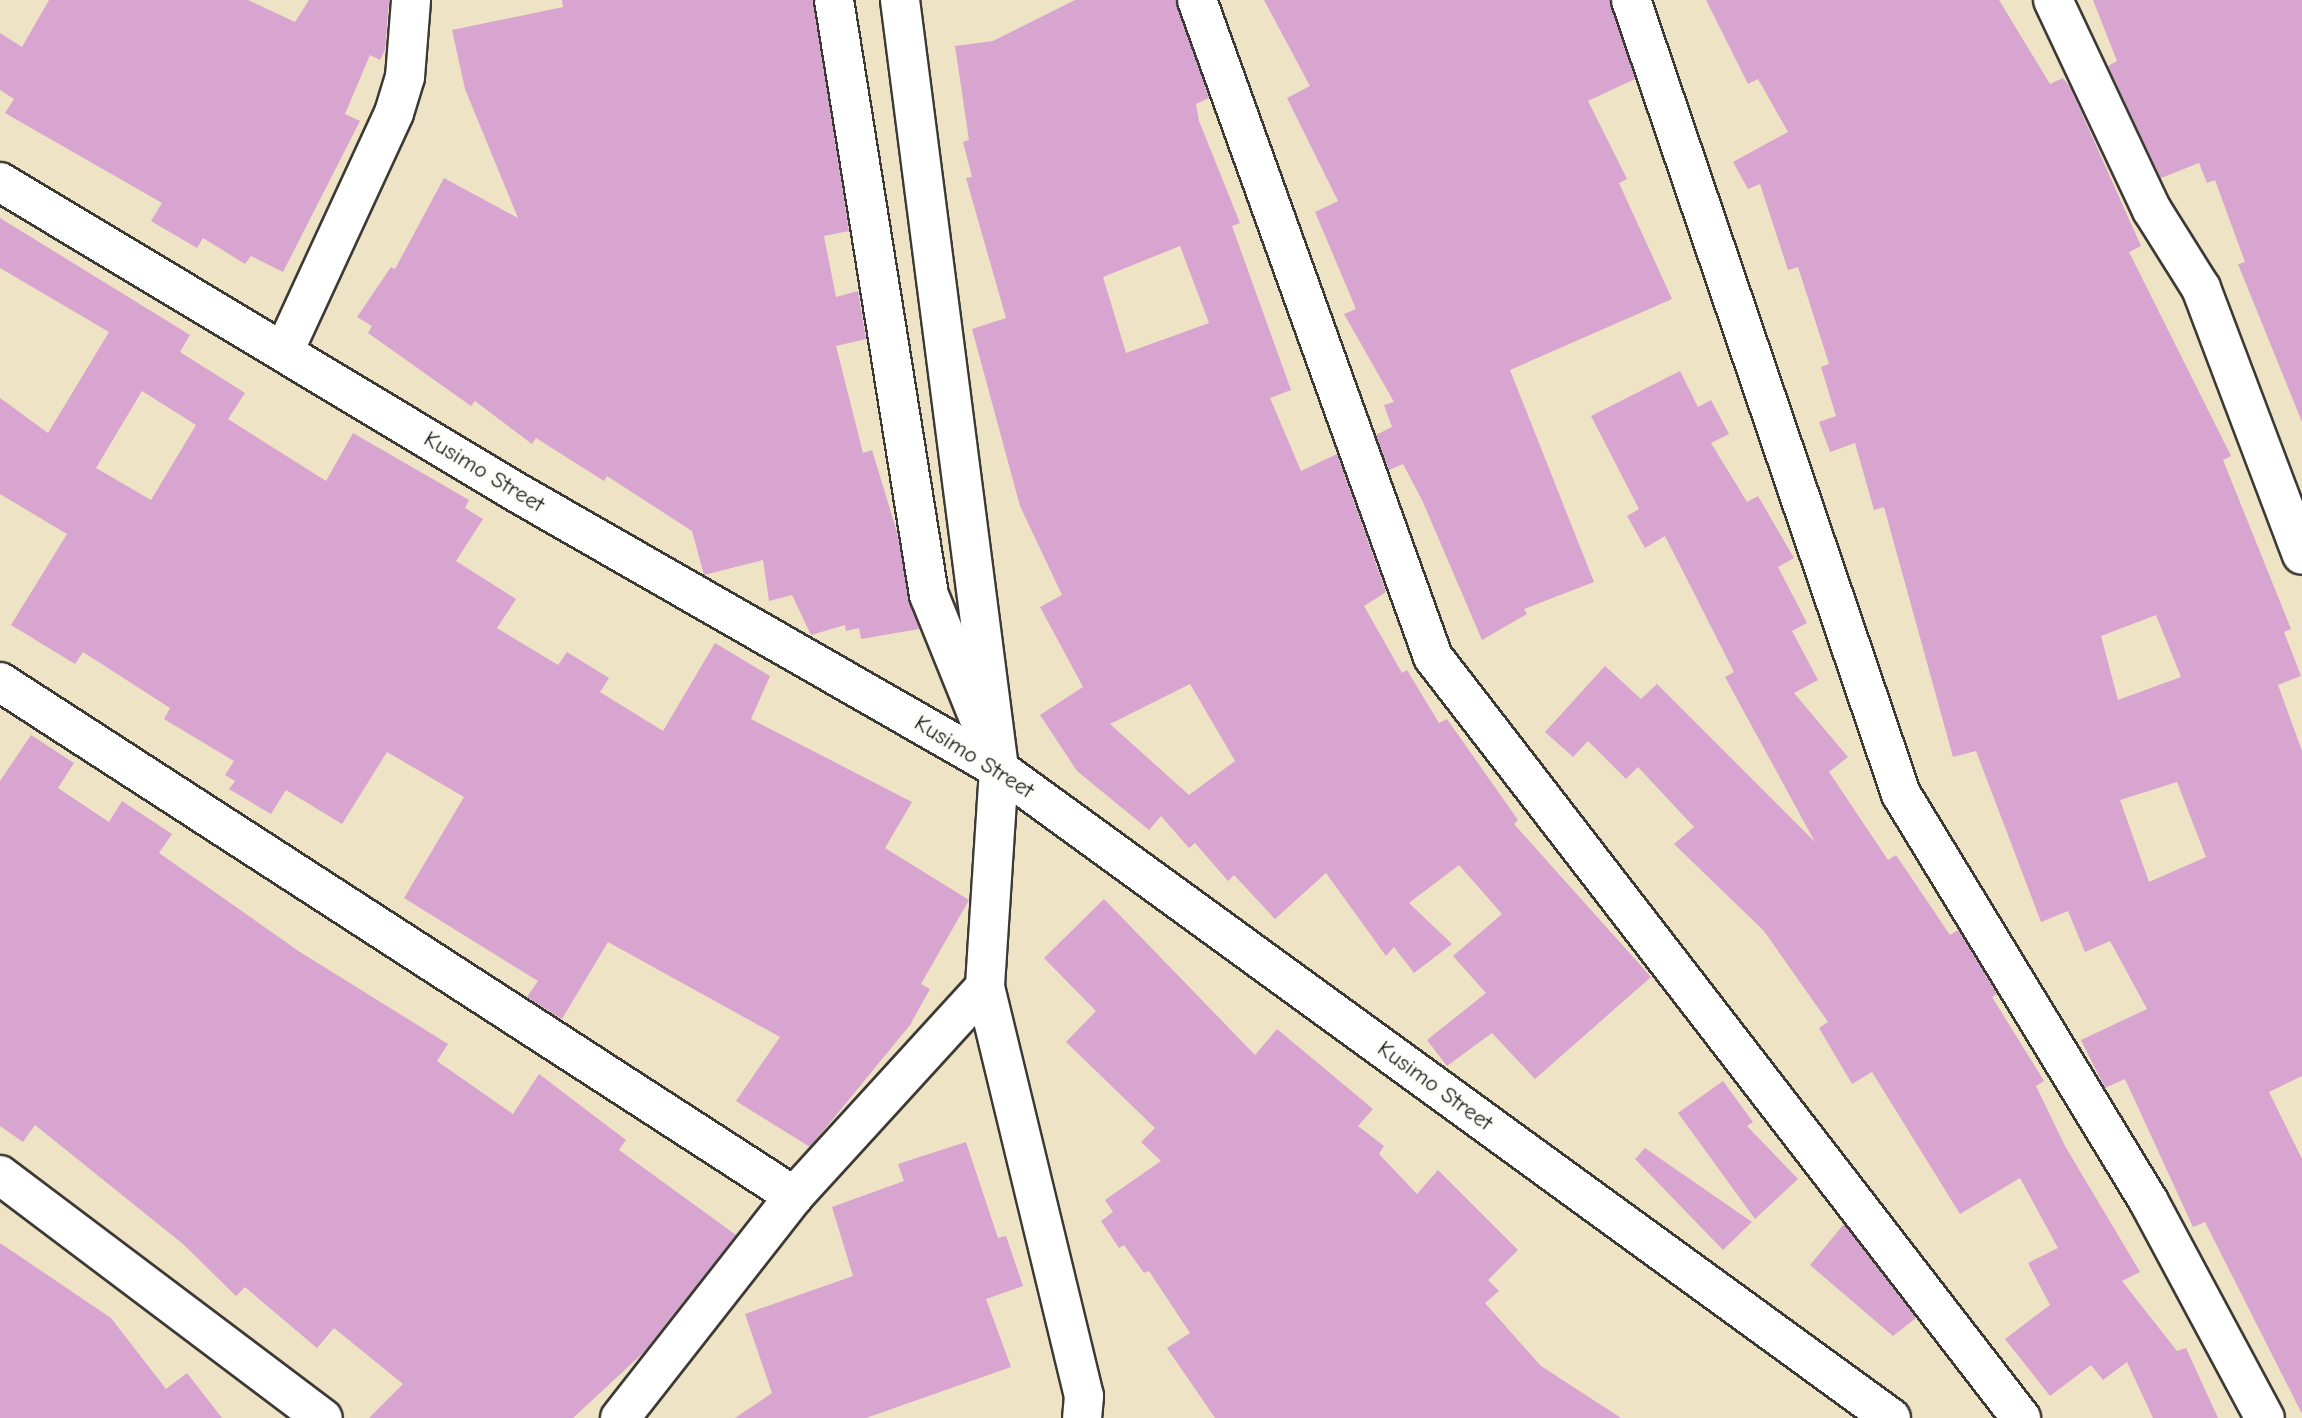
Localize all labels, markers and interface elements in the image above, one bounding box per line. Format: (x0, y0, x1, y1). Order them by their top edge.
street label: Kusimo Street (419, 425, 549, 519)
street label: Kusimo Street (909, 709, 1039, 805)
street label: Kusimo Street (1372, 1035, 1498, 1137)

